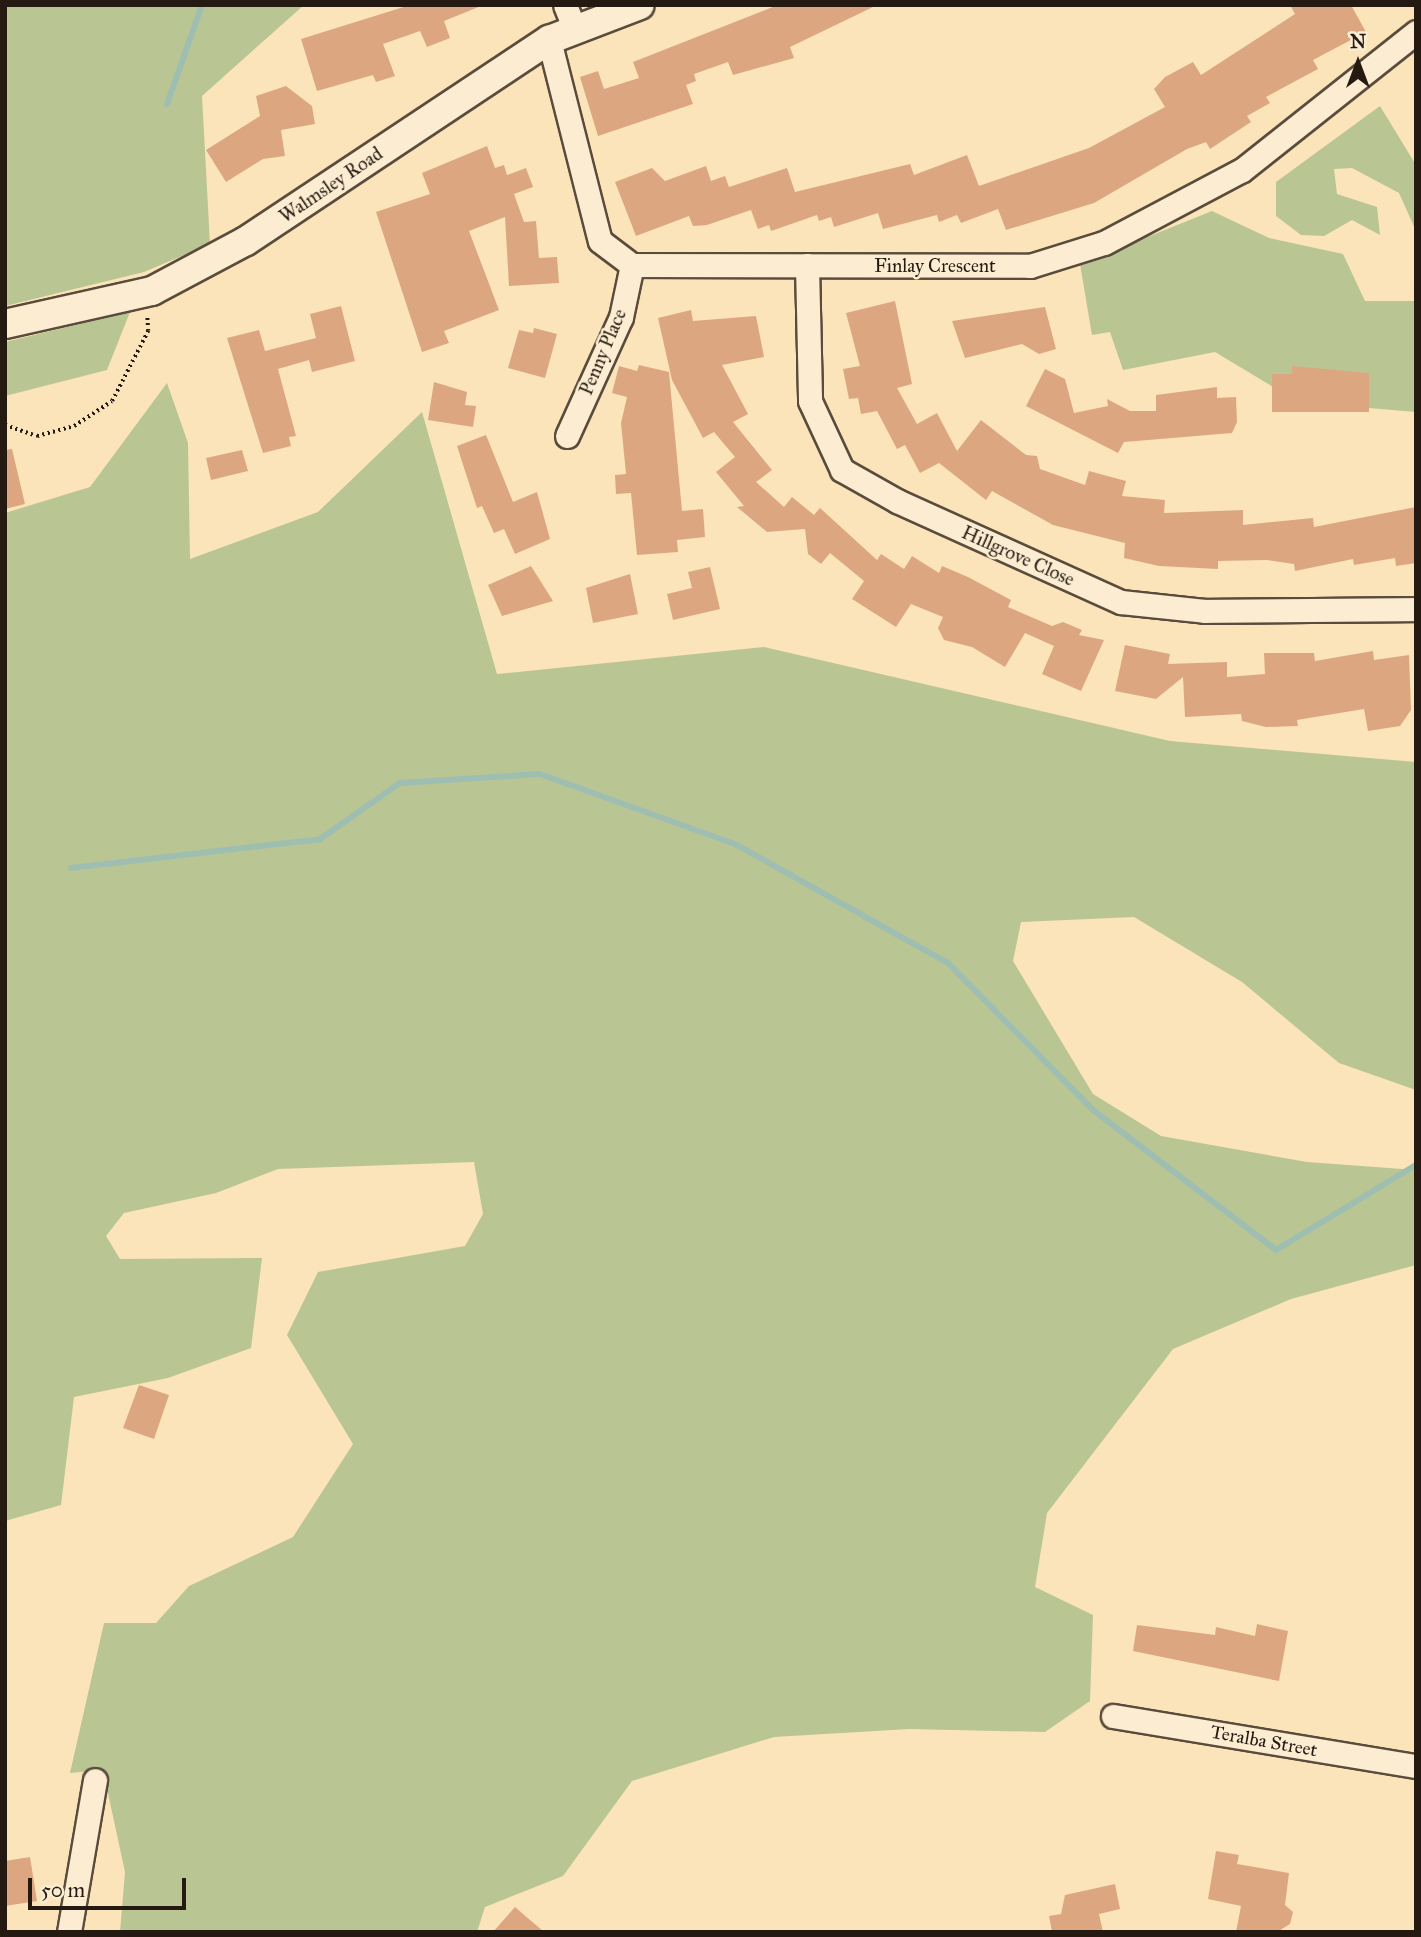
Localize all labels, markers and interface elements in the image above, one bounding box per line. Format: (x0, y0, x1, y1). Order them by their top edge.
north arrow (1323, 28, 1393, 98)
text: N (1350, 30, 1366, 53)
street label: Walmsley Road (275, 142, 387, 228)
street label: Finlay Crescent (874, 255, 996, 277)
street label: Penny Place (575, 305, 631, 399)
street label: Hillgrove Close (958, 521, 1078, 591)
street label: Teralba Street (1209, 1720, 1319, 1762)
scale bar (32, 1864, 189, 1908)
text: 50 m (41, 1877, 85, 1903)

